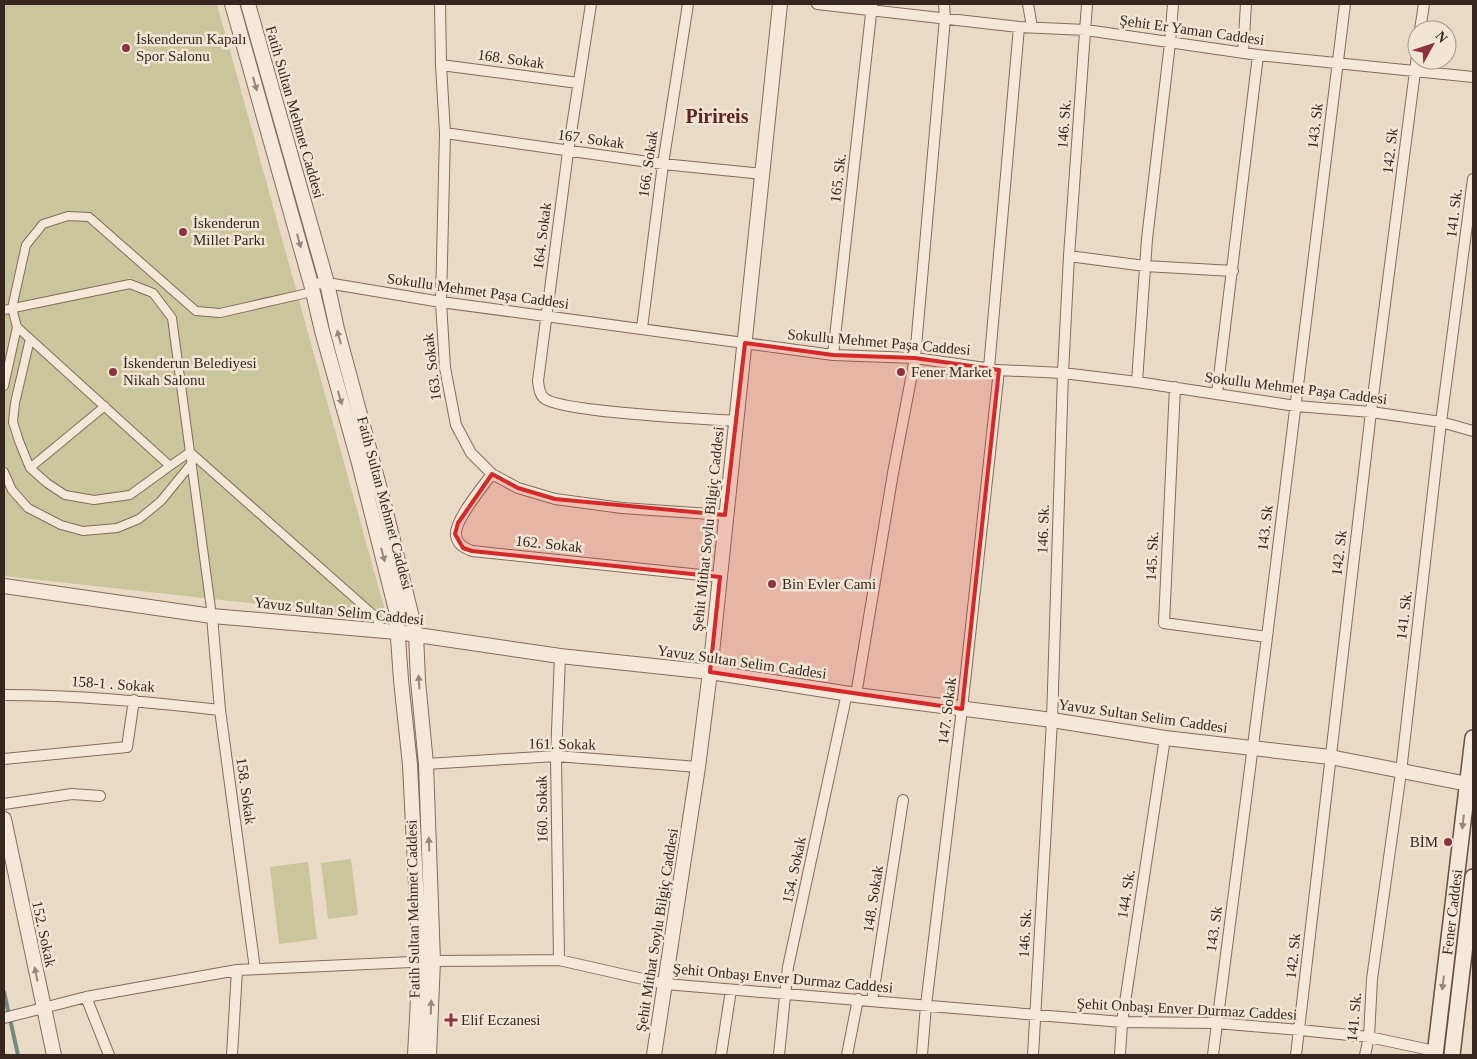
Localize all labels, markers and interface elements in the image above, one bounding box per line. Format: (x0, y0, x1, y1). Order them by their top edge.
street label: Şehit Er Yaman Caddesi (1119, 12, 1265, 48)
north arrow (1407, 20, 1457, 70)
street label: Fatih Sultan Mehmet Caddesi (263, 24, 327, 200)
text: N (1433, 28, 1451, 46)
place label: İskenderun Kapalı Spor Salonu (136, 31, 246, 64)
marker: İskenderun Kapalı Spor Salonu (120, 42, 132, 54)
street label: 168. Sokak (476, 46, 546, 72)
one-way arrow (251, 77, 259, 92)
street label: 146. Sk. (1054, 99, 1074, 149)
street label: 143. Sk (1304, 102, 1326, 150)
district label: Pirireis (686, 105, 749, 127)
street label: 167. Sokak (556, 126, 626, 152)
street label: 142. Sk (1379, 127, 1401, 175)
street label: 166. Sokak (635, 129, 661, 199)
street label: 165. Sk. (827, 152, 849, 204)
street label: 141. Sk. (1443, 187, 1465, 239)
street label: 164. Sokak (530, 201, 554, 270)
place label: İskenderun Millet Parkı (193, 215, 265, 248)
marker: İskenderun Millet Parkı (177, 226, 189, 238)
one-way arrow (295, 233, 303, 248)
street label: Sokullu Mehmet Paşa Caddesi (386, 270, 570, 312)
street label: Sokullu Mehmet Paşa Caddesi (787, 326, 971, 358)
one-way arrow (335, 329, 343, 345)
street label: 163. Sokak (420, 332, 444, 401)
place label: İskenderun Belediyesi Nikah Salonu (123, 355, 257, 388)
place label: Fener Market (911, 364, 993, 380)
marker: İskenderun Belediyesi Nikah Salonu (107, 366, 119, 378)
marker: Fener Market (895, 366, 907, 378)
street label: Sokullu Mehmet Paşa Caddesi (1204, 369, 1388, 407)
one-way arrow (337, 390, 345, 405)
street label: Fatih Sultan Mehmet Caddesi (354, 415, 416, 591)
street label: Şehit Mithat Soylu Bilgiç Caddesi (689, 426, 727, 632)
street label: 146. Sk. (1034, 504, 1052, 554)
street label: 143. Sk (1254, 504, 1276, 552)
street label: 142. Sk (1328, 529, 1350, 577)
street label: 145. Sk. (1143, 531, 1161, 581)
street label: 162. Sokak (515, 533, 584, 556)
one-way arrow (379, 547, 387, 562)
place label: Bin Evler Cami (782, 576, 876, 592)
marker: Bin Evler Cami (766, 578, 778, 590)
street label: 141. Sk. (1393, 589, 1415, 641)
street label: Yavuz Sultan Selim Caddesi (253, 594, 425, 628)
street label: Yavuz Sultan Selim Caddesi (656, 642, 828, 682)
street label: 158-1 . Sokak (71, 673, 156, 695)
one-way arrow (414, 674, 422, 690)
street label: 147. Sokak (935, 676, 959, 745)
street label: Yavuz Sultan Selim Caddesi (1057, 696, 1229, 736)
street label: 161. Sokak (528, 735, 596, 753)
street label: 158. Sokak (233, 756, 259, 826)
street label: 160. Sokak (533, 775, 551, 843)
one-way arrow (1459, 814, 1467, 830)
street label: Fatih Sultan Mehmet Caddesi (403, 820, 423, 998)
street label: Şehit Mithat Soylu Bilgiç Caddesi (633, 827, 681, 1033)
place label: BİM (1410, 834, 1438, 850)
street label: 154. Sokak (779, 835, 809, 905)
one-way arrow (424, 836, 432, 852)
marker: BİM (1442, 836, 1454, 848)
street label: 148. Sokak (860, 864, 886, 934)
street label: 144. Sk. (1114, 868, 1138, 920)
street label: Fener Caddesi (1439, 868, 1465, 956)
street label: 152. Sokak (29, 899, 59, 969)
street label: 143. Sk (1203, 905, 1225, 953)
street label: 146. Sk. (1016, 908, 1034, 958)
street label: 142. Sk (1283, 932, 1303, 980)
street label: Şehit Onbaşı Enver Durmaz Caddesi (672, 960, 894, 996)
one-way arrow (31, 965, 39, 981)
one-way arrow (1439, 975, 1447, 991)
street label: 141. Sk. (1344, 992, 1364, 1042)
street label: Şehit Onbaşı Enver Durmaz Caddesi (1076, 995, 1298, 1023)
one-way arrow (427, 998, 435, 1014)
place label: Elif Eczanesi (461, 1012, 541, 1028)
marker: Elif Eczanesi (445, 1014, 457, 1026)

